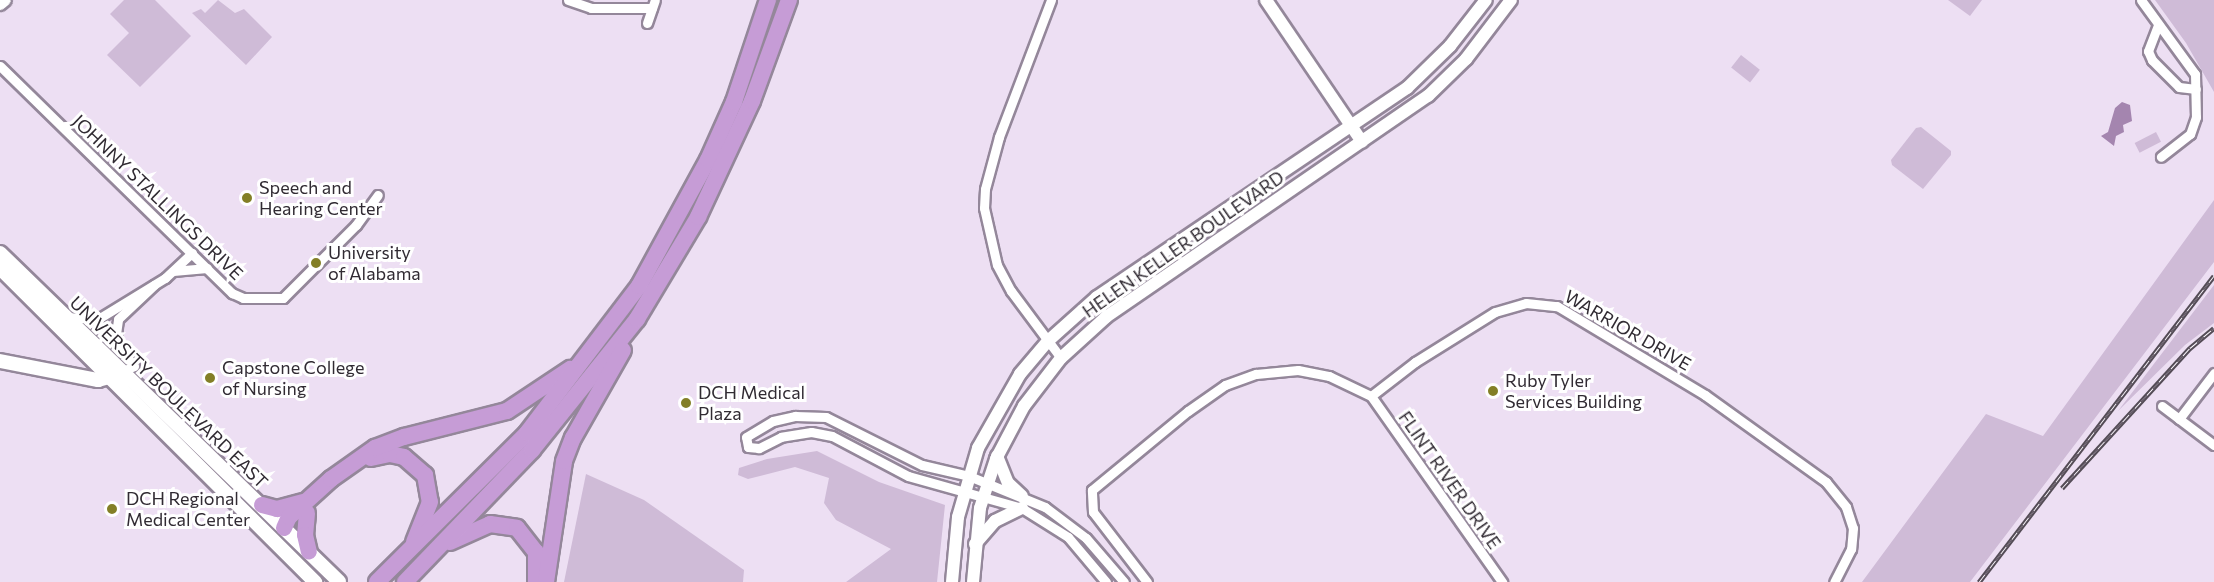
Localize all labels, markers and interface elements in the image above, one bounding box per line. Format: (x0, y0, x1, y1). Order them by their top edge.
street label: JOHNNY STALLINGS DRIVE (68, 110, 248, 284)
street label: HELEN KELLER BOULEVARD (1078, 166, 1288, 322)
place label: Speech and Hearing Center (259, 177, 383, 219)
marker: Speech and Hearing Center (240, 191, 254, 205)
place label: University of Alabama (328, 242, 421, 284)
marker: University of Alabama (309, 256, 323, 270)
street label: WARRIOR DRIVE (1561, 285, 1695, 375)
street label: UNIVERSITY BOULEVARD EAST (66, 292, 272, 492)
place label: Capstone College of Nursing (222, 357, 364, 400)
place label: Ruby Tyler Services Building (1505, 370, 1642, 412)
marker: Capstone College of Nursing (203, 371, 217, 385)
place label: DCH Medical Plaza (698, 382, 805, 424)
marker: Ruby Tyler Services Building (1486, 384, 1500, 398)
marker: DCH Medical Plaza (679, 396, 693, 410)
street label: FLINT RIVER DRIVE (1394, 407, 1506, 553)
place label: DCH Regional Medical Center (126, 488, 250, 530)
marker: DCH Regional Medical Center (103, 500, 121, 518)

